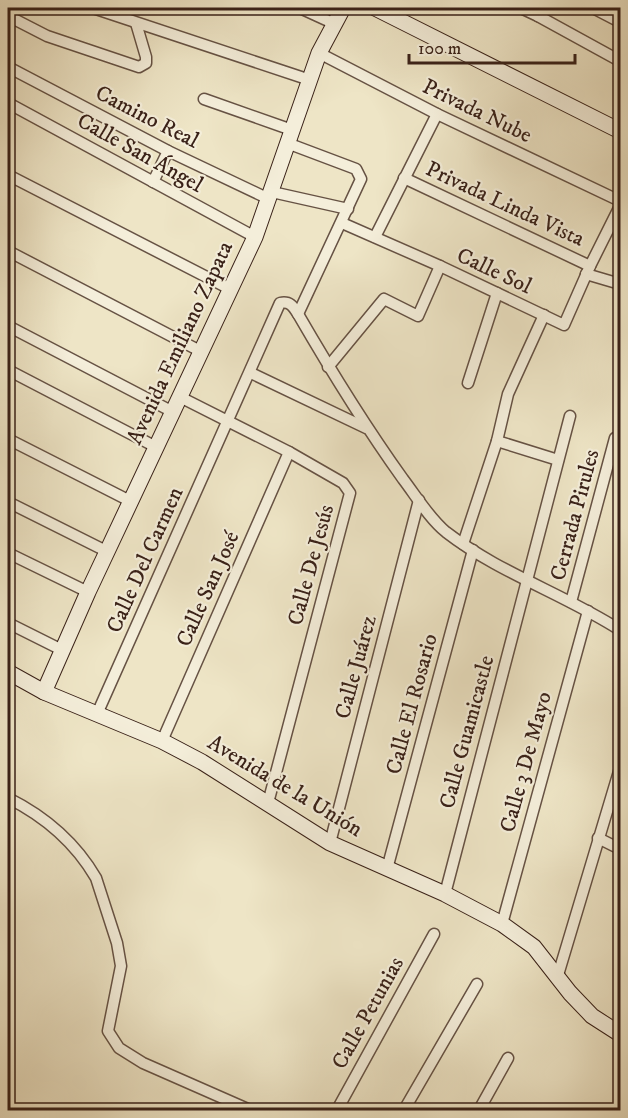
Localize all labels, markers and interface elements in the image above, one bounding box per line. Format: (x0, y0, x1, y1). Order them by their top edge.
scale bar (409, 27, 576, 65)
text: 100 m (418, 38, 461, 60)
street label: Privada Nube (418, 73, 536, 149)
street label: Camino Real (91, 79, 204, 155)
street label: Calle San Ángel (72, 106, 209, 199)
street label: Privada Linda Vista (421, 155, 589, 253)
street label: Avenida Emiliano Zapata (121, 237, 239, 449)
street label: Calle Sol (452, 242, 536, 300)
street label: Cerrada Pirules (545, 446, 605, 584)
street label: Calle Del Carmen (101, 482, 189, 637)
street label: Calle De Jesús (282, 502, 340, 628)
street label: Calle San José (171, 527, 245, 651)
street label: Calle Juárez (329, 612, 383, 722)
street label: Calle El Rosario (380, 631, 444, 777)
street label: Calle Guamicastle (434, 653, 500, 811)
street label: Calle 3 De Mayo (494, 689, 558, 835)
street label: Avenida de la Unión (203, 729, 368, 843)
street label: Calle Petunias (326, 952, 410, 1074)

